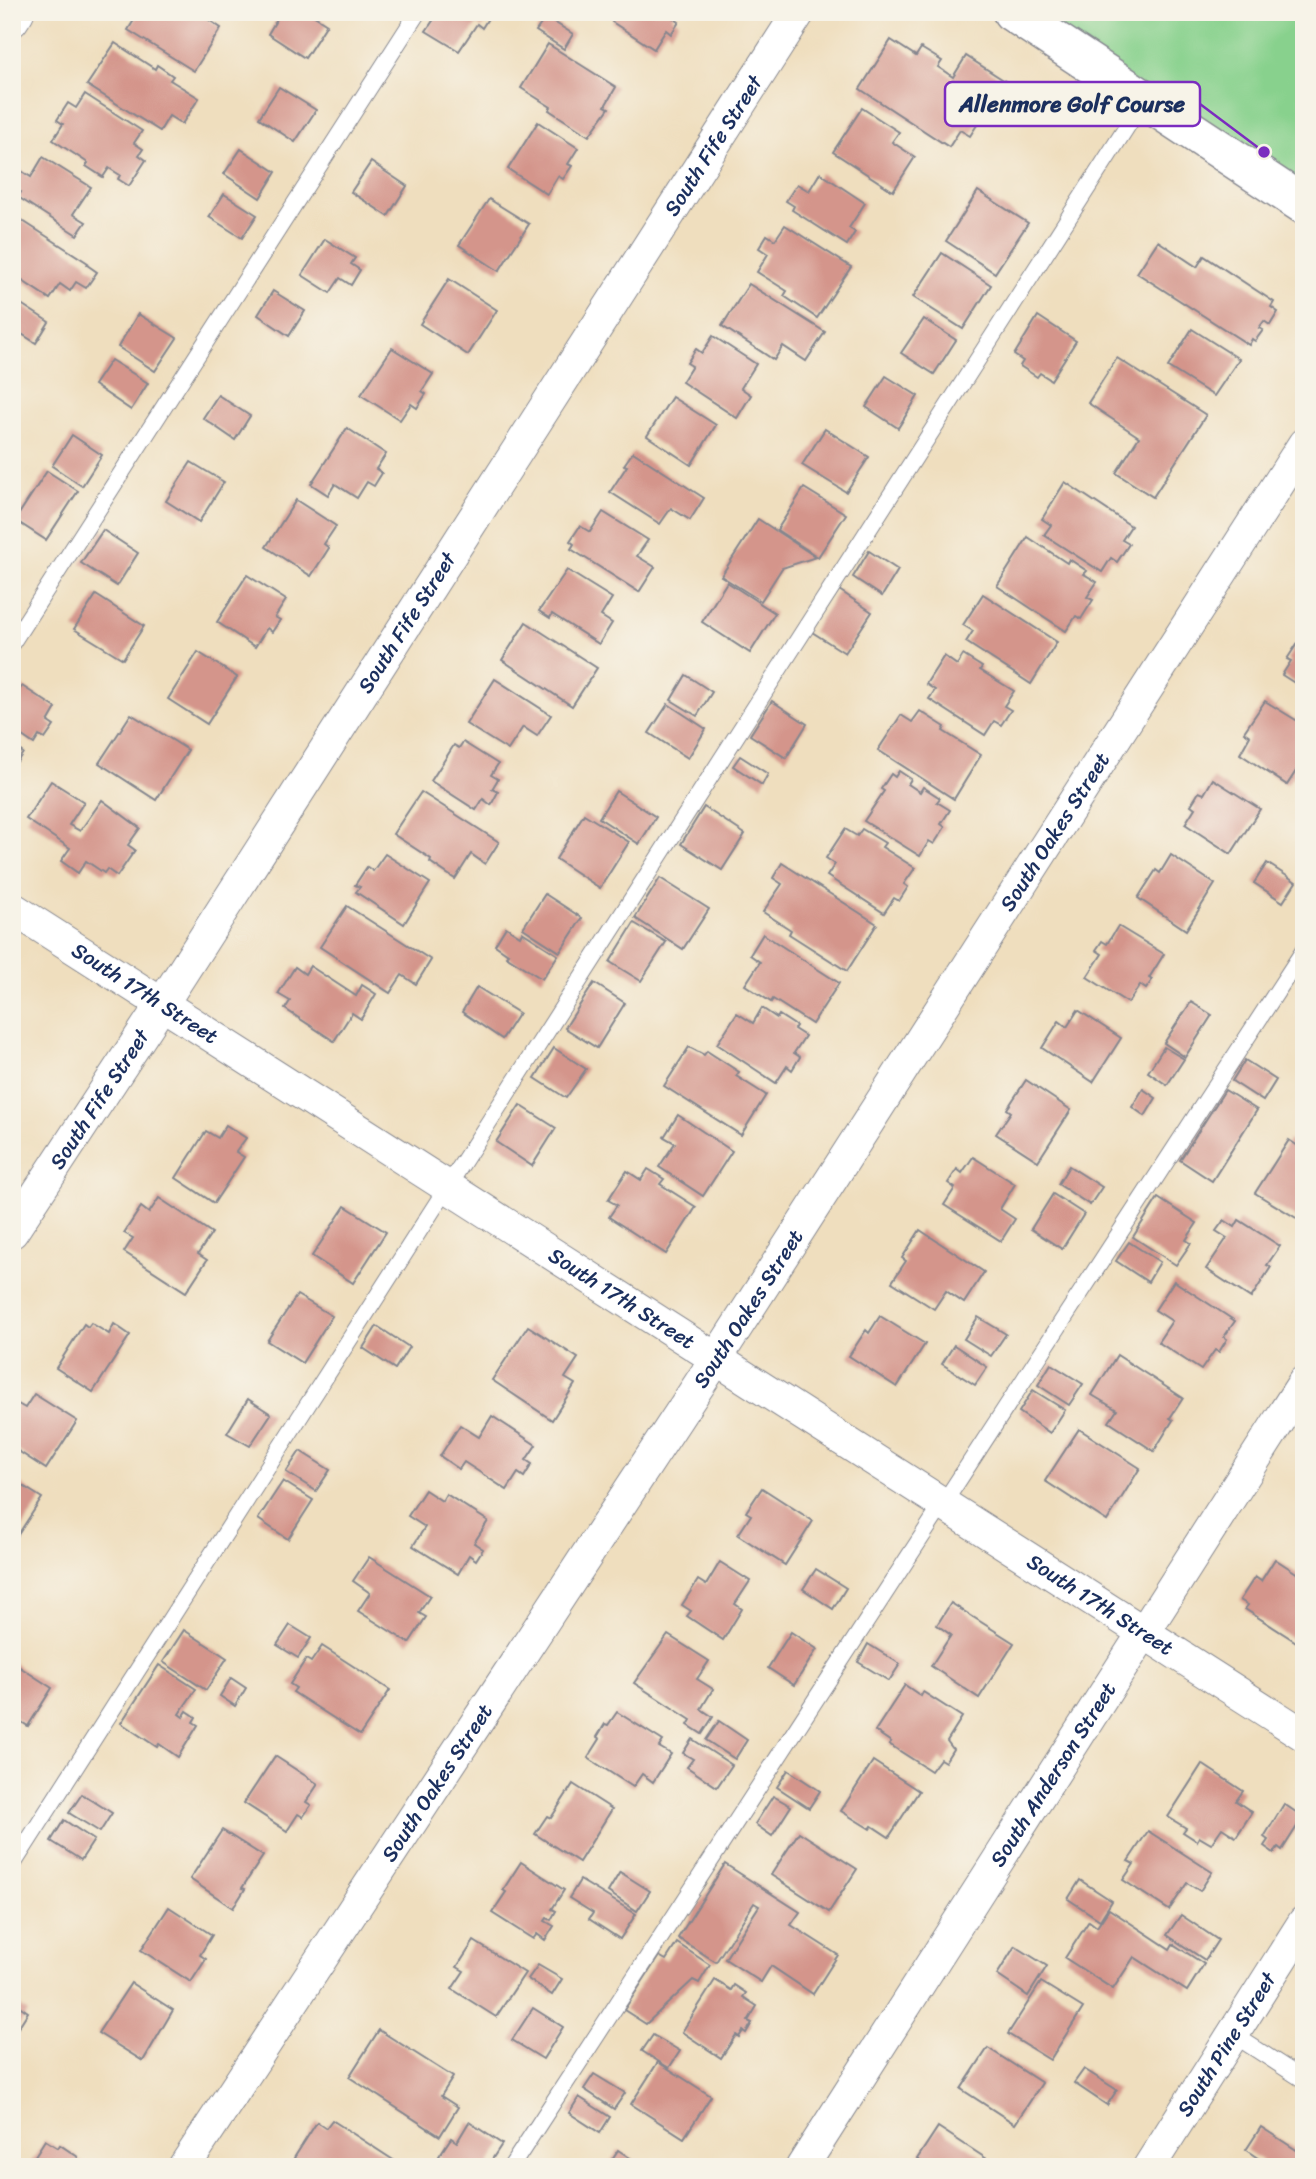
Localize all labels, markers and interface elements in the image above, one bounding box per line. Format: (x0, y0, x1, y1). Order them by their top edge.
street label: South Fife Street (653, 66, 774, 224)
callout: Allenmore Golf Course (945, 82, 1200, 126)
text: Allenmore Golf Course (958, 84, 1185, 125)
street label: South Fife Street (347, 543, 467, 701)
street label: South Oakes Street (989, 745, 1120, 919)
street label: South 17th Street (64, 932, 226, 1055)
street label: South Fife Street (39, 1020, 161, 1177)
street label: South Oakes Street (683, 1222, 814, 1396)
street label: South 17th Street (541, 1237, 703, 1360)
street label: South 17th Street (1019, 1543, 1181, 1666)
street label: South Anderson Street (979, 1674, 1127, 1875)
street label: South Oakes Street (371, 1696, 503, 1870)
street label: South Pine Street (1166, 1963, 1288, 2124)

